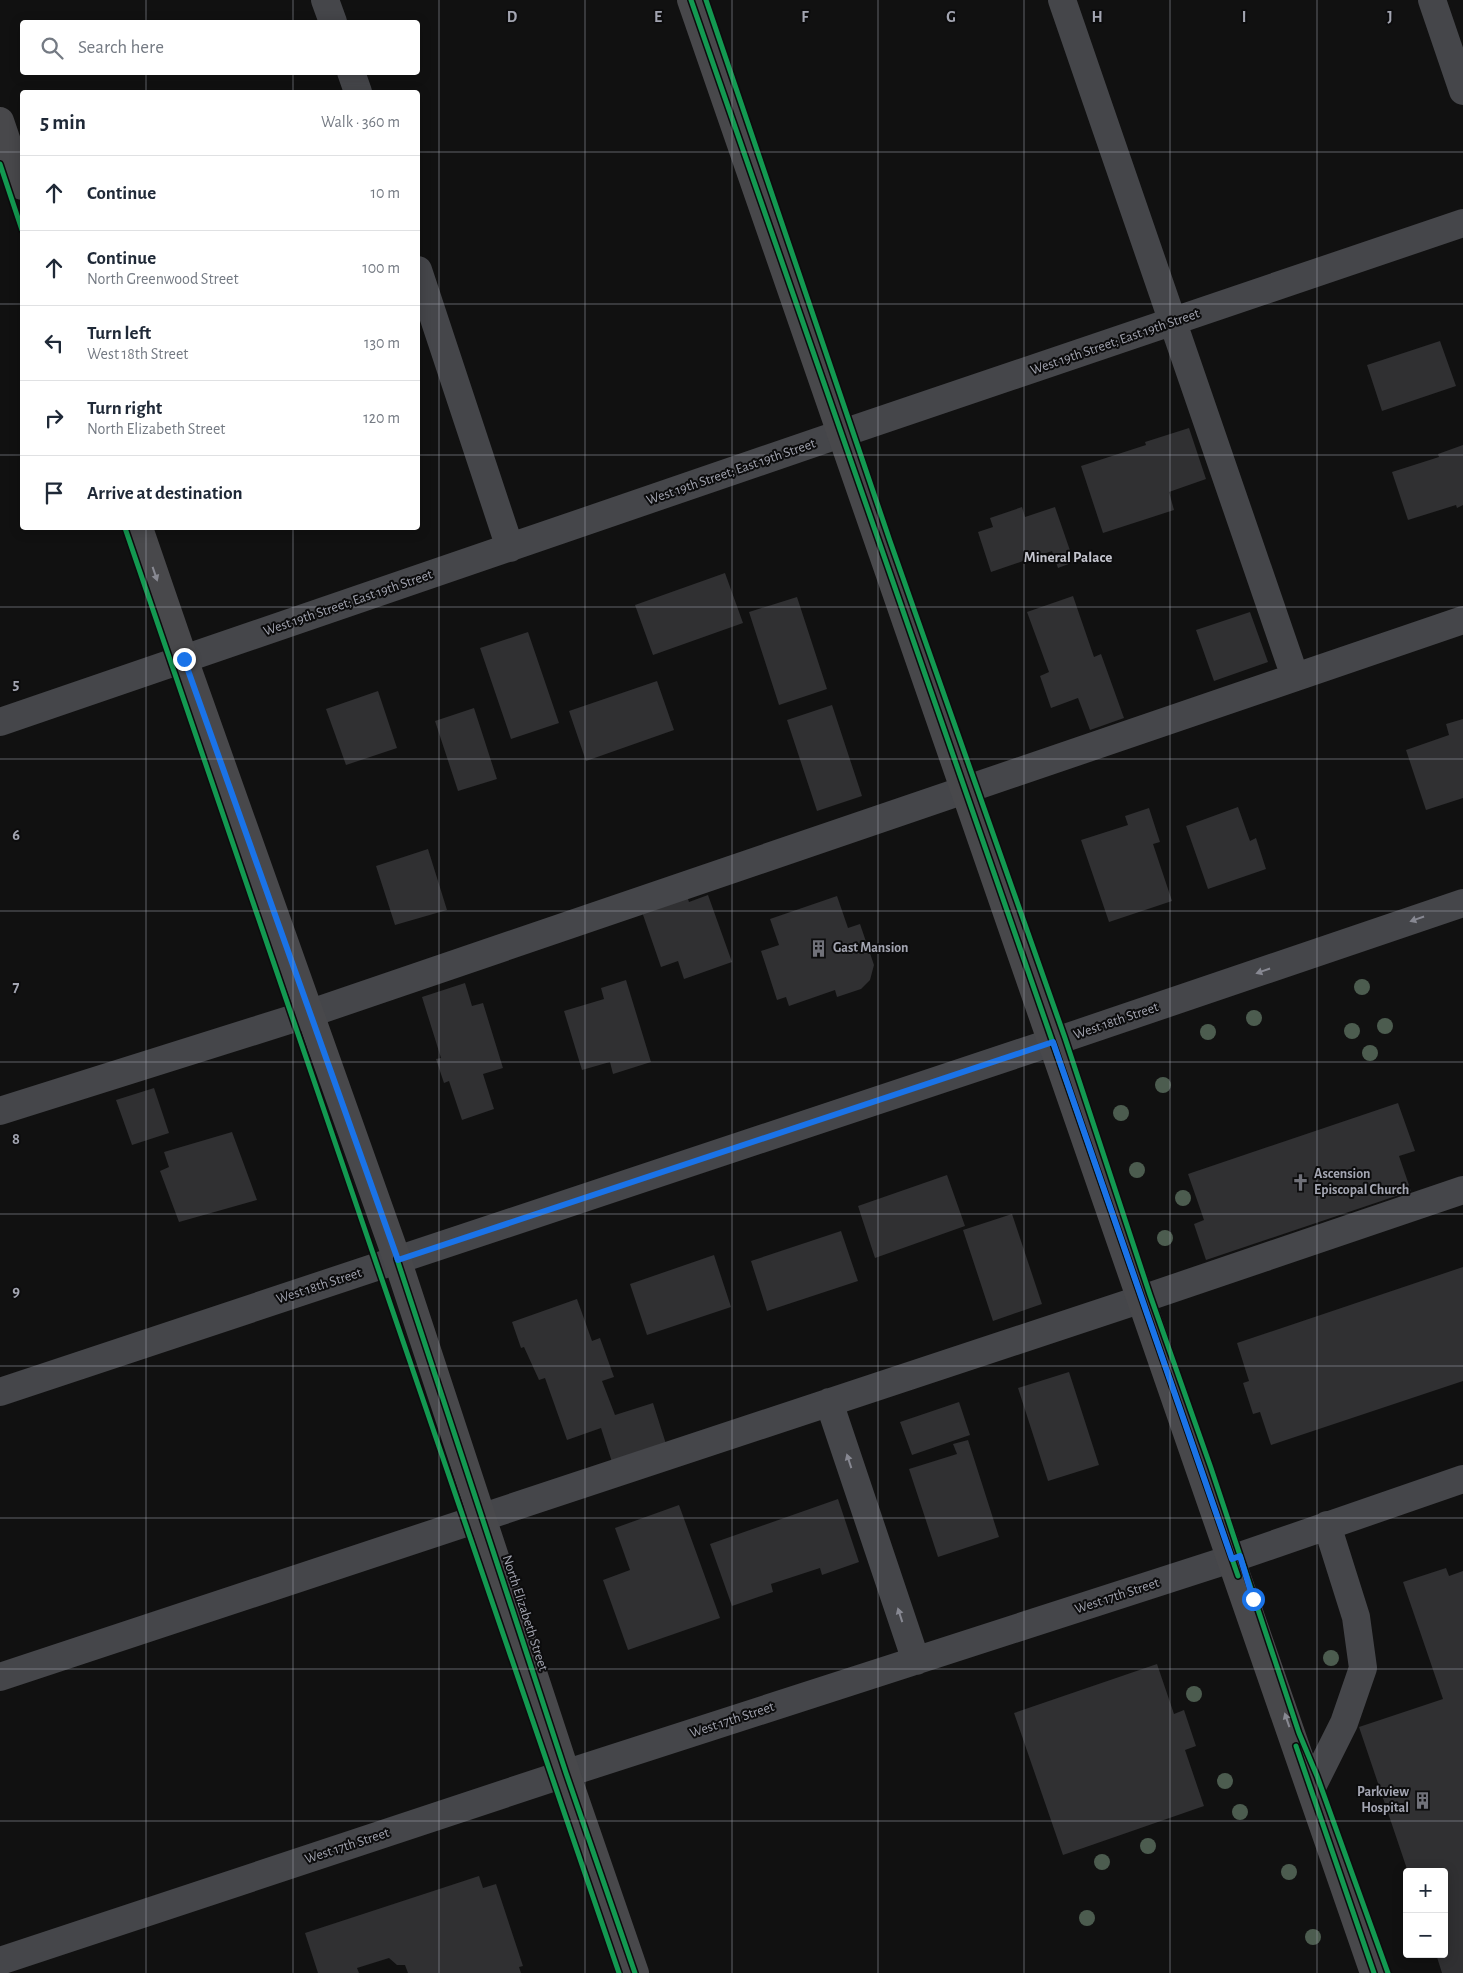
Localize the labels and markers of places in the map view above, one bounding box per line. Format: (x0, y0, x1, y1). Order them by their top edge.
building icon: Gast Mansion (809, 938, 829, 958)
place label: Gast Mansion (833, 941, 909, 955)
place label: Ascension Episcopal Church (1314, 1167, 1409, 1197)
church icon: Ascension Episcopal Church (1290, 1172, 1310, 1192)
place label: Parkview Hospital (1357, 1785, 1409, 1815)
building icon: Parkview Hospital (1413, 1790, 1433, 1810)

